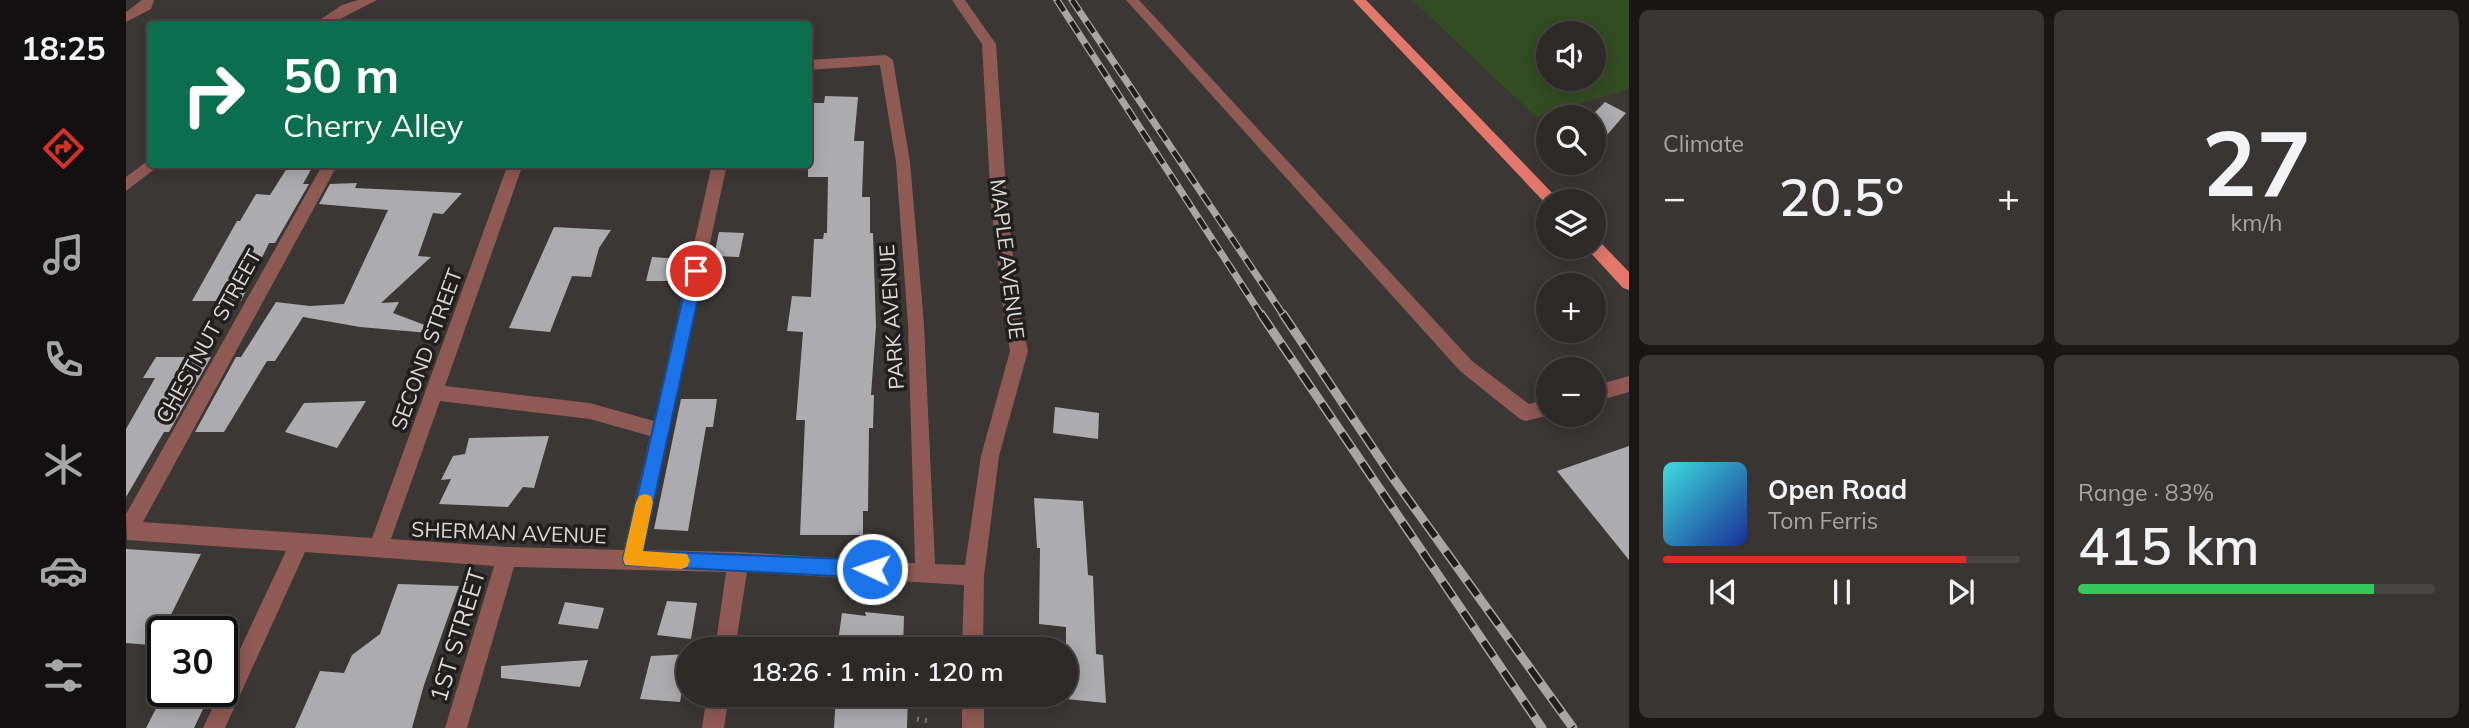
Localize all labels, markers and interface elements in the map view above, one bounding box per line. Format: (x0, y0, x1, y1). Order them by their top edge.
map controls (1536, 21, 1606, 427)
button: sound (1536, 21, 1606, 91)
text: 18:25 (21, 28, 105, 68)
text: 50 m (283, 44, 399, 105)
icon: right (168, 49, 259, 140)
text: Cherry Alley (283, 105, 464, 145)
button: search (1536, 105, 1606, 175)
text: 27 (2202, 105, 2311, 219)
icon: directions (39, 124, 88, 173)
text: Climate (1663, 129, 1744, 158)
text: 20.5° (1779, 164, 1904, 229)
text: − (1663, 173, 1686, 221)
text: + (1997, 173, 2020, 221)
street label: MAPLE AVENUE (985, 177, 1031, 341)
button: layers (1536, 189, 1606, 259)
text: km/h (2230, 208, 2283, 237)
icon: music (39, 230, 88, 279)
pin (666, 241, 726, 301)
street label: PARK AVENUE (873, 243, 909, 391)
street label: CHESTNUT STREET (150, 244, 267, 427)
icon: arrive (677, 252, 715, 290)
street label: SECOND STREET (385, 265, 467, 433)
button: + (1536, 273, 1606, 343)
icon: phone (39, 335, 88, 384)
button: − (1536, 357, 1606, 427)
icon: climate (39, 440, 88, 489)
text: Open Road (1768, 473, 1907, 506)
text: Range · 83% (2078, 478, 2214, 507)
text: Tom Ferris (1768, 506, 1878, 535)
text: 415 km (2078, 513, 2259, 578)
street label: SHERMAN AVENUE (411, 516, 607, 548)
position arrow (835, 532, 909, 606)
icon: car (39, 546, 88, 595)
street label: 1ST STREET (423, 564, 492, 705)
icon: previous (1704, 573, 1742, 611)
icon: pause (1823, 573, 1861, 611)
icon: next (1942, 573, 1980, 611)
speed limit sign: 30 (147, 616, 238, 707)
icon: filters (39, 651, 88, 700)
text: 18:26 · 1 min · 120 m (750, 655, 1004, 688)

